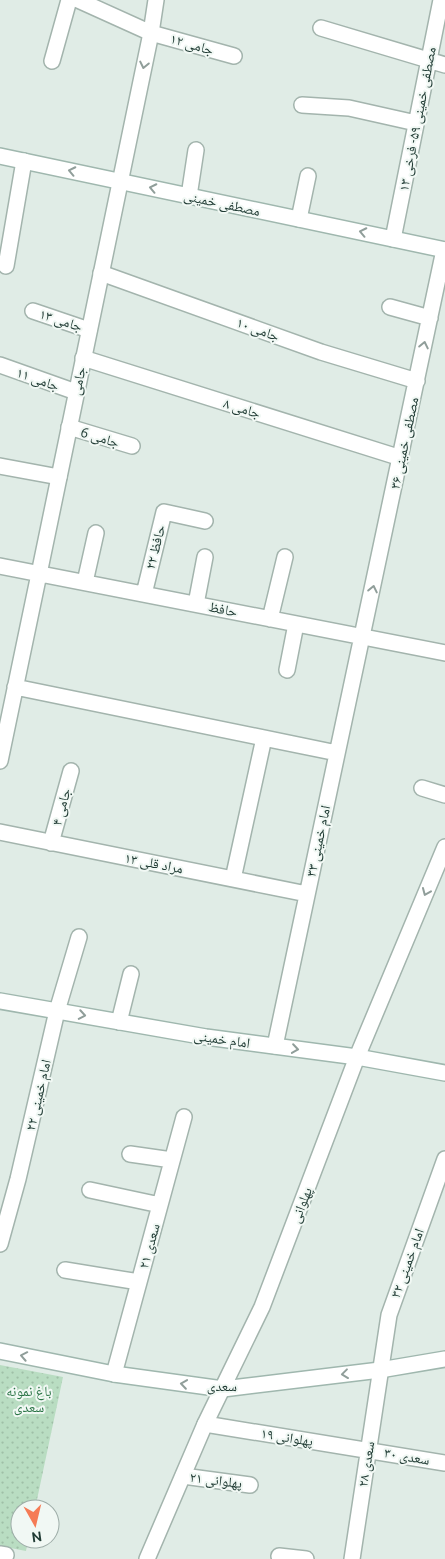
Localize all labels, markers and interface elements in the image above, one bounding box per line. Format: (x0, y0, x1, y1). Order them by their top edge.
street label: جامی ۱۲ (168, 30, 216, 59)
street label: مصطفی خمینی ۵۹- فرخی ۱۳ (395, 45, 440, 193)
one-way arrow (139, 61, 150, 70)
one-way arrow (67, 166, 76, 177)
one-way arrow (148, 183, 157, 194)
street label: مصطفی خمینی (182, 187, 262, 220)
one-way arrow (359, 228, 367, 238)
street label: جامی ۱۳ (37, 306, 85, 335)
street label: جامی ۱۰ (234, 314, 282, 345)
one-way arrow (419, 340, 429, 349)
street label: جامی ۱۱ (14, 364, 62, 395)
street label: جامی (67, 365, 90, 397)
street label: جامی ۸ (221, 395, 263, 422)
street label: مصطفی خمینی ۳۶ (386, 396, 423, 491)
street label: جامی 6 (78, 424, 121, 451)
street label: حافظ ۲۲ (142, 523, 168, 571)
one-way arrow (367, 585, 377, 594)
street label: حافظ (207, 598, 239, 620)
street label: جامی ۴ (48, 787, 75, 828)
street label: امام خمینی ۳۳ (303, 804, 335, 879)
street label: مراد قلی ۱۳ (123, 850, 185, 877)
one-way arrow (422, 887, 432, 895)
one-way arrow (78, 1010, 87, 1020)
street label: امام خمینی (193, 1027, 251, 1053)
one-way arrow (291, 1043, 299, 1054)
street label: امام خمینی ۲۲ (22, 1058, 56, 1133)
street label: پهلوانی (287, 1185, 316, 1226)
street label: سعدی ۲۱ (135, 1222, 164, 1271)
street label: امام خمینی ۳۲ (387, 1226, 429, 1300)
one-way arrow (19, 1352, 28, 1362)
one-way arrow (341, 1368, 349, 1379)
street label: سعدی (207, 1378, 237, 1395)
one-way arrow (179, 1379, 187, 1390)
park label: باغ نمونه سعدی (6, 1383, 52, 1416)
street label: پهلوانی ۱۹ (260, 1425, 314, 1450)
street label: سعدی ۲۸ (354, 1440, 378, 1488)
street label: سعدی ۳۰ (383, 1444, 431, 1469)
street label: پهلوانی ۲۱ (189, 1469, 243, 1492)
north arrow (10, 1499, 60, 1549)
text: N (31, 1528, 43, 1546)

